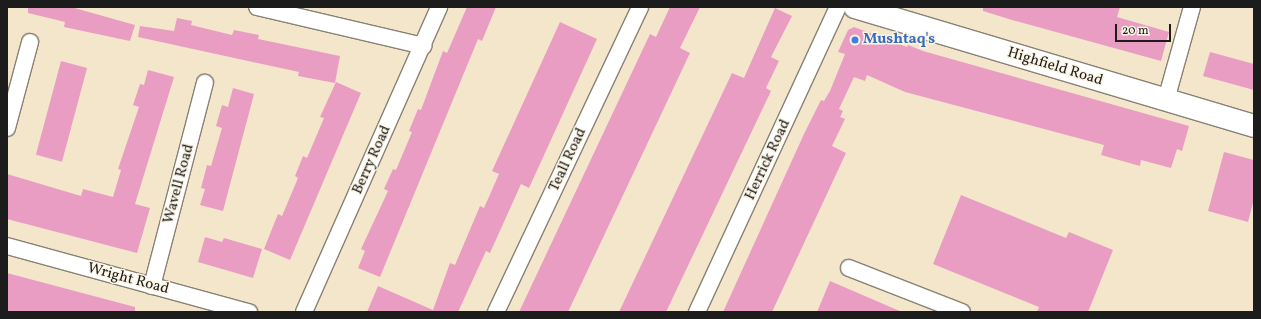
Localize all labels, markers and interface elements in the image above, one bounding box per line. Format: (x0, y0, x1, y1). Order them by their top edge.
scale bar (1117, 16, 1173, 42)
text: 20 m (1122, 23, 1149, 39)
place label: Mushtaq's (863, 31, 935, 49)
marker: Mushtaq's (850, 35, 860, 45)
street label: Highfield Road (1005, 44, 1105, 90)
street label: Herrick Road (741, 117, 795, 203)
street label: Berry Road (349, 123, 395, 197)
street label: Teall Road (545, 125, 591, 195)
street label: Wavell Road (160, 142, 198, 226)
street label: Wright Road (85, 259, 171, 299)

